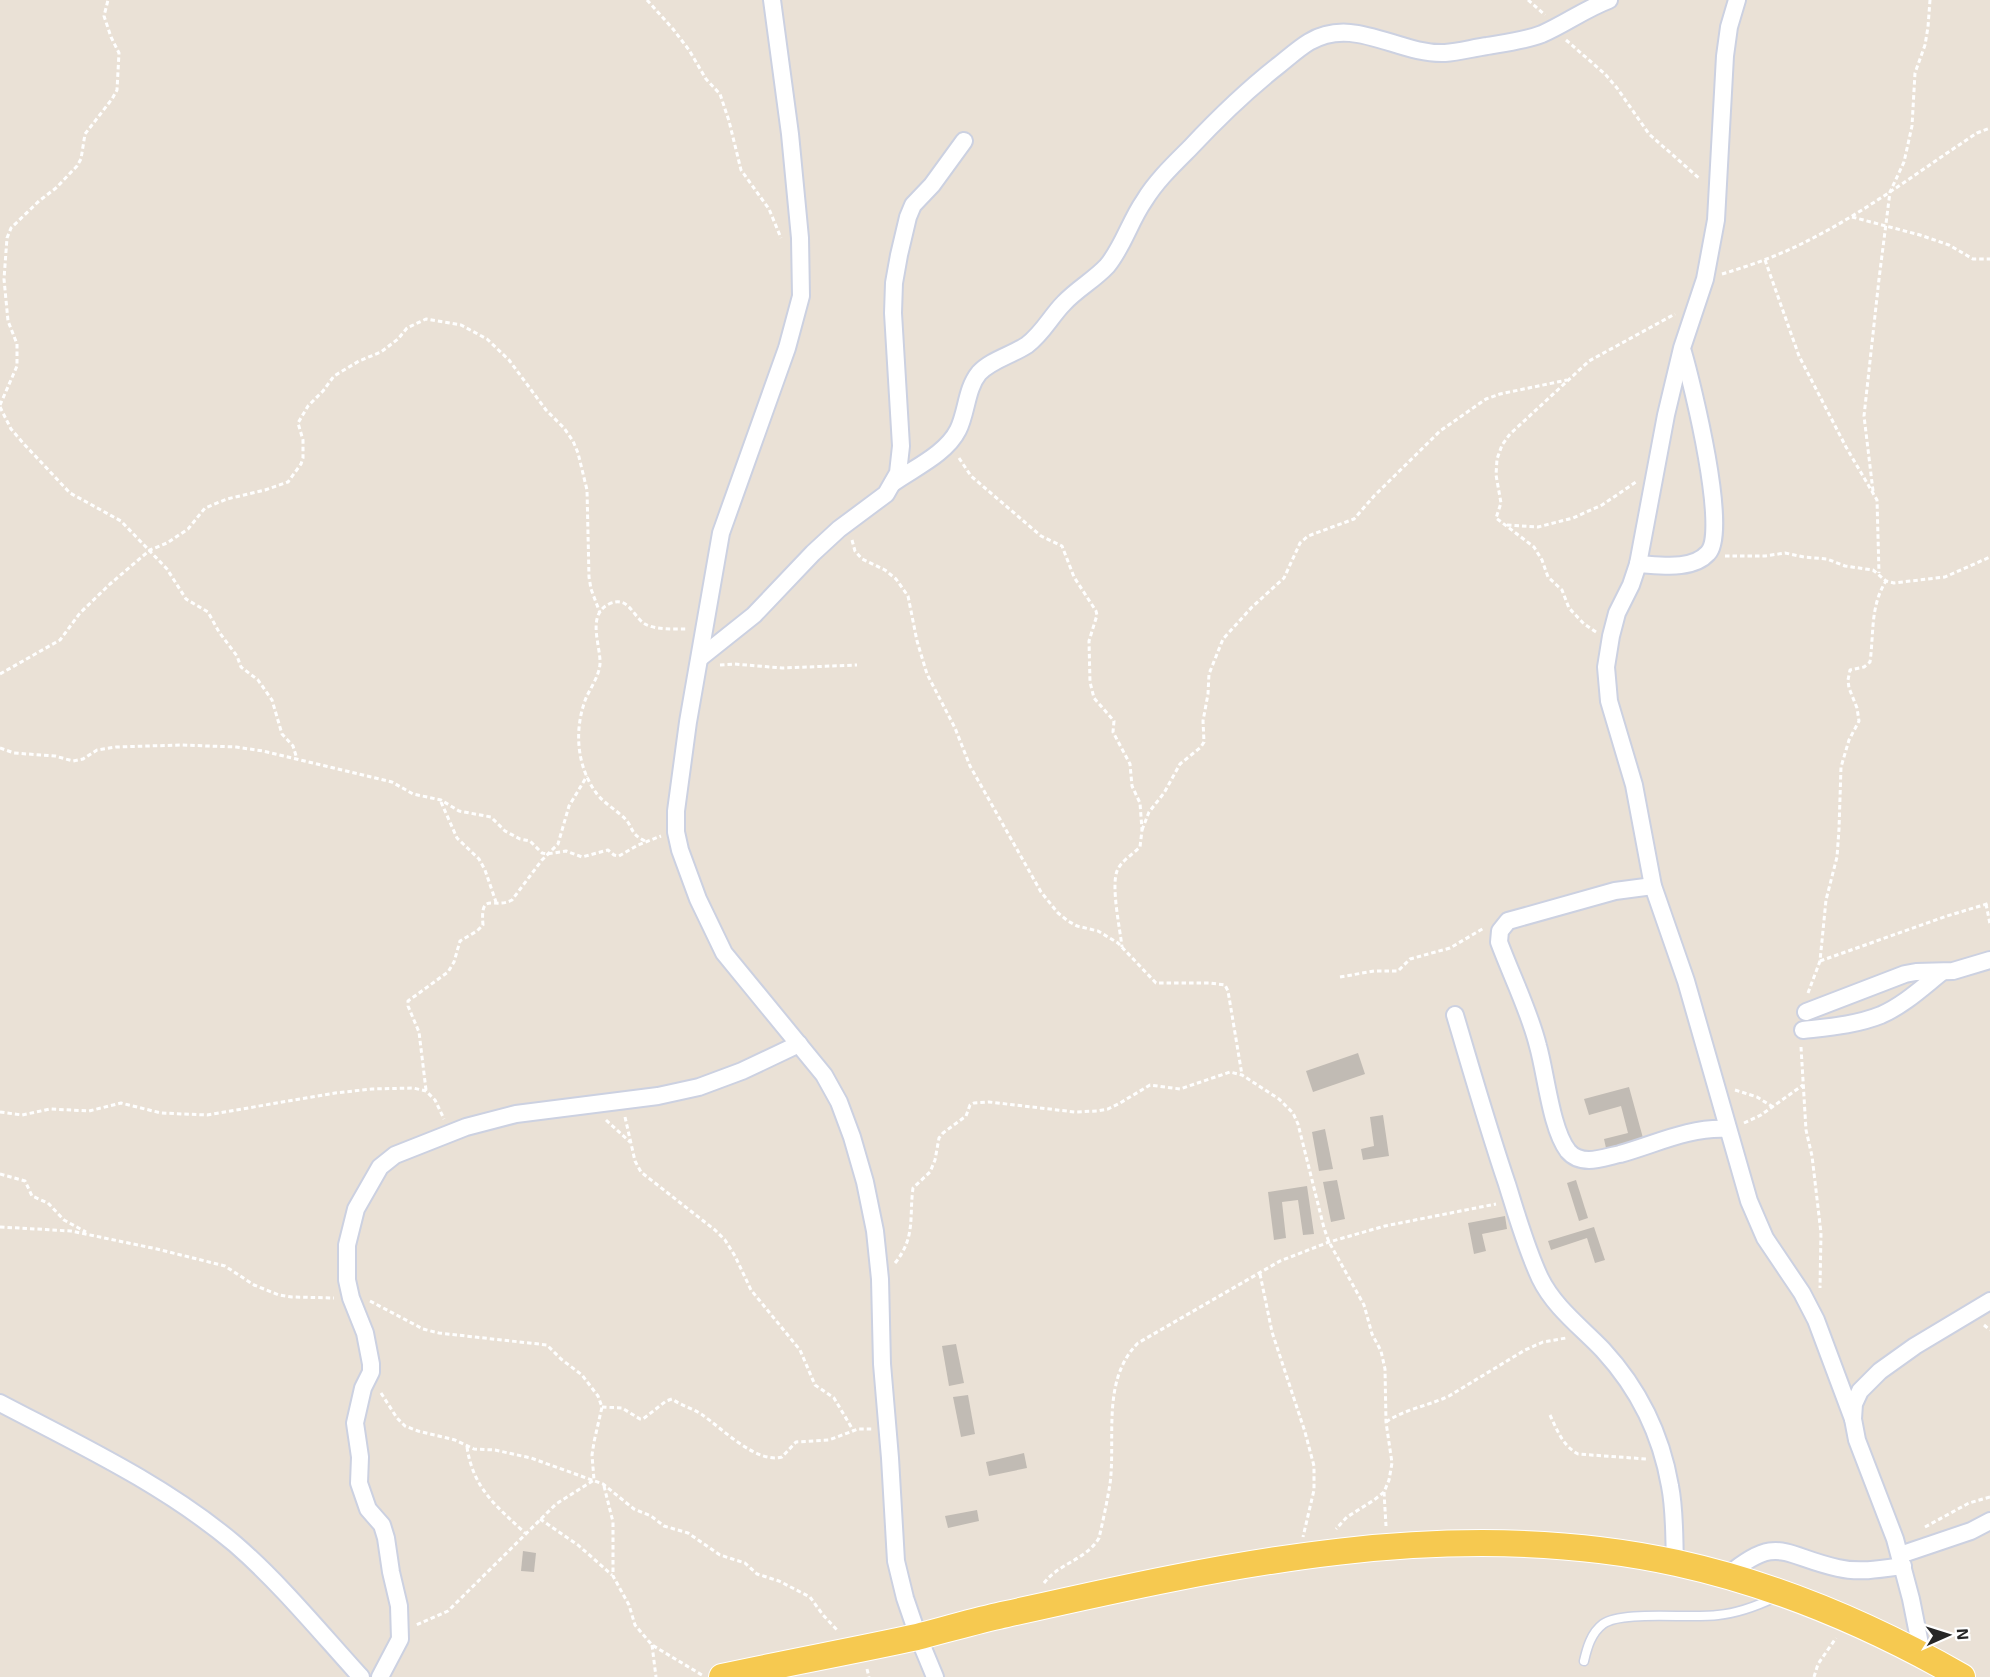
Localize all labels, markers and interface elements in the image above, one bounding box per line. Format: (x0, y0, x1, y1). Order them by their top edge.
north arrow (1918, 1605, 1978, 1665)
text: N (1954, 1628, 1973, 1640)

